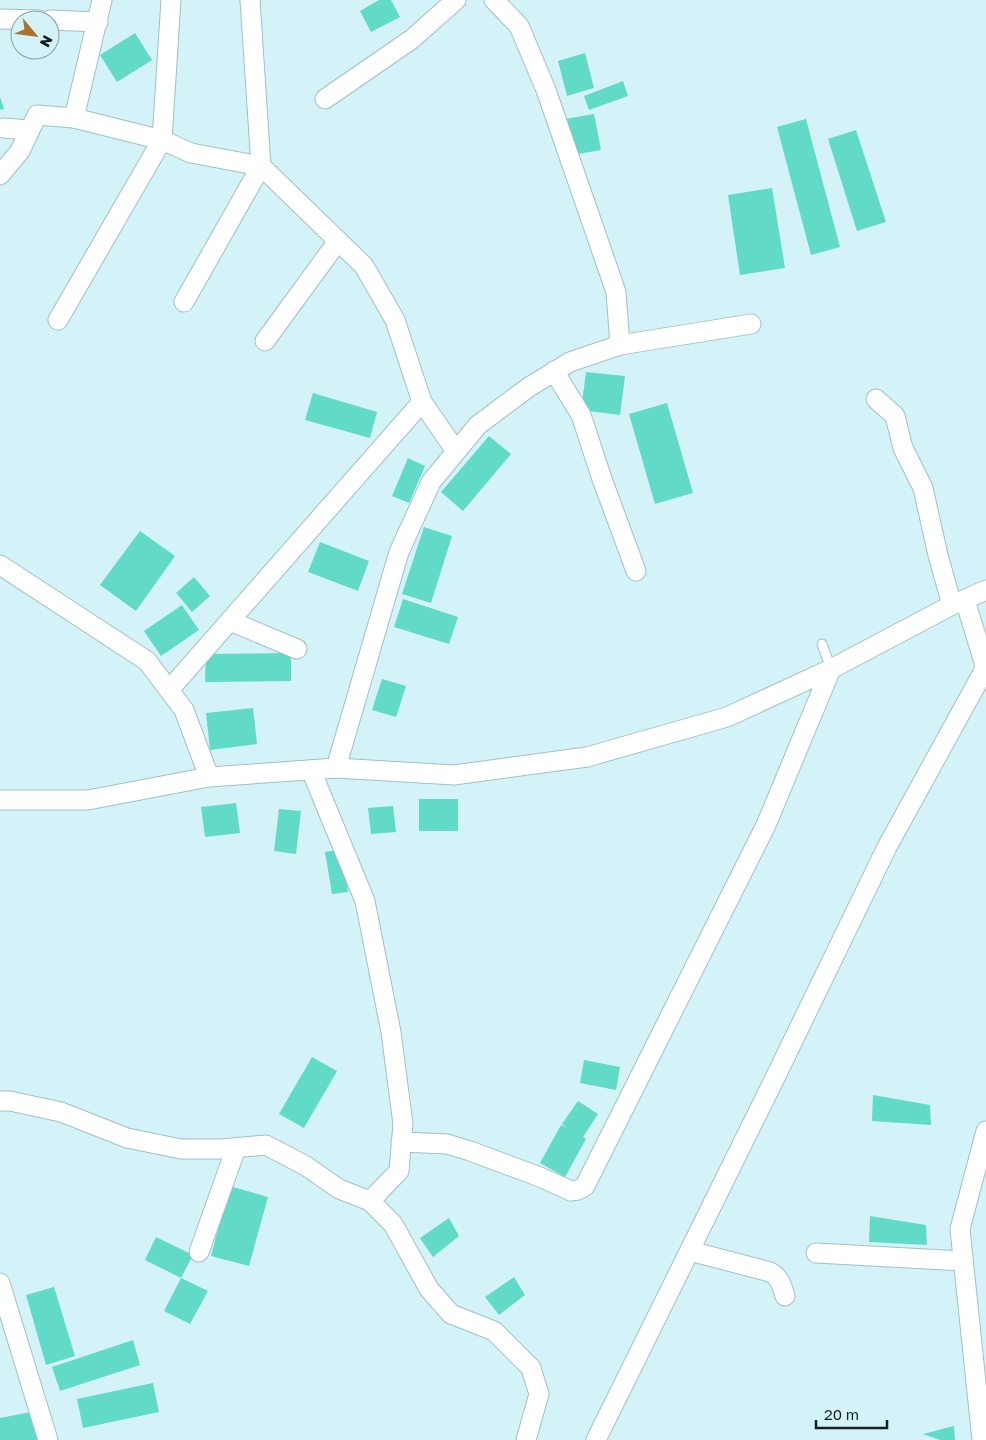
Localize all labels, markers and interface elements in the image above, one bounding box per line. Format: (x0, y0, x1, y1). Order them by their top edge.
north arrow (10, 10, 60, 60)
text: N (37, 33, 57, 50)
scale bar (816, 1398, 887, 1430)
text: 20 m (824, 1405, 859, 1423)

